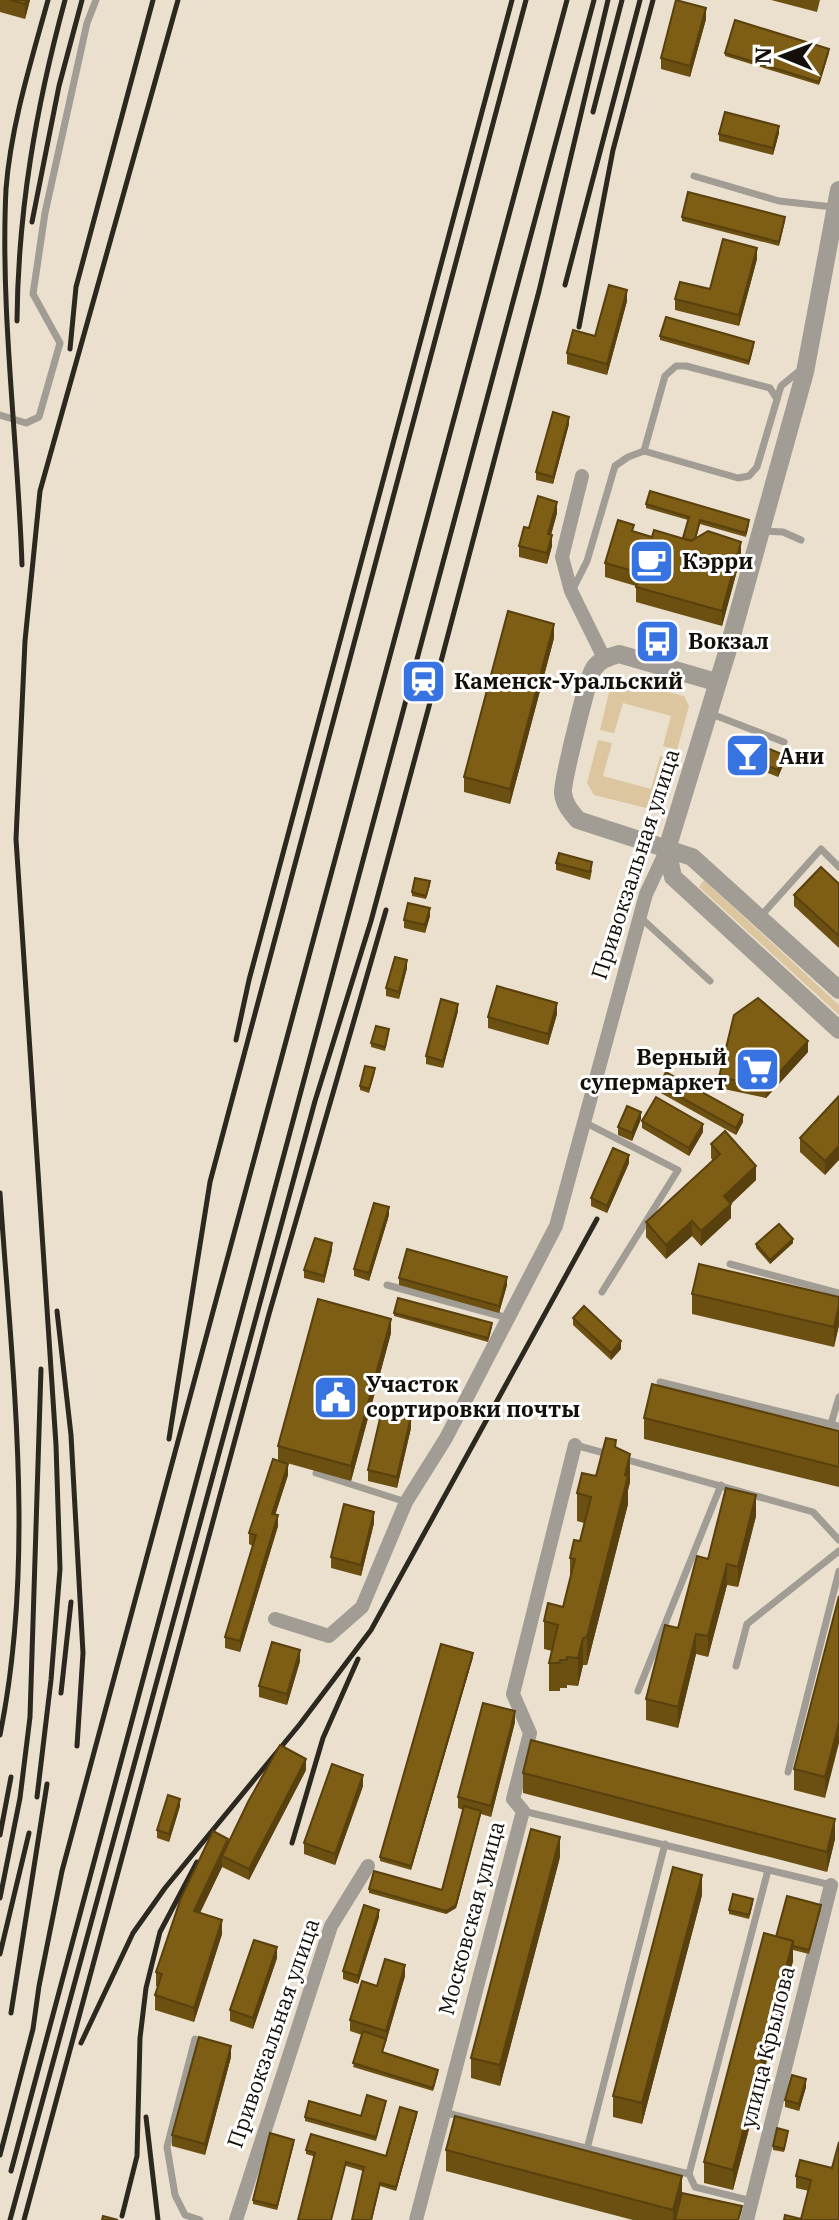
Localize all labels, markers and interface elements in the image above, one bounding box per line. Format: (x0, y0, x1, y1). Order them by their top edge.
north arrow (743, 16, 823, 96)
text: N (748, 47, 777, 65)
cafe icon: Кэрри (627, 537, 675, 585)
place label: Кэрри (682, 546, 753, 575)
bus stop icon: Вокзал (633, 617, 681, 665)
place label: Вокзал (688, 626, 769, 655)
station icon: Каменск-Уральский (399, 657, 447, 705)
place label: Каменск-Уральский (454, 666, 683, 695)
bar icon: Ани (724, 732, 772, 780)
place label: Ани (779, 741, 824, 770)
street label: Привокзальная улица (584, 745, 686, 983)
place label: Верный супермаркет (580, 1042, 727, 1096)
supermarket icon: Верный супермаркет (734, 1046, 782, 1094)
place label: Участок сортировки почты (366, 1369, 580, 1423)
public building icon: Участок сортировки почты (311, 1373, 359, 1421)
street label: Московская улица (431, 1818, 510, 2018)
street label: Привокзальная улица (220, 1914, 325, 2151)
street label: улица Крылова (732, 1963, 801, 2131)

